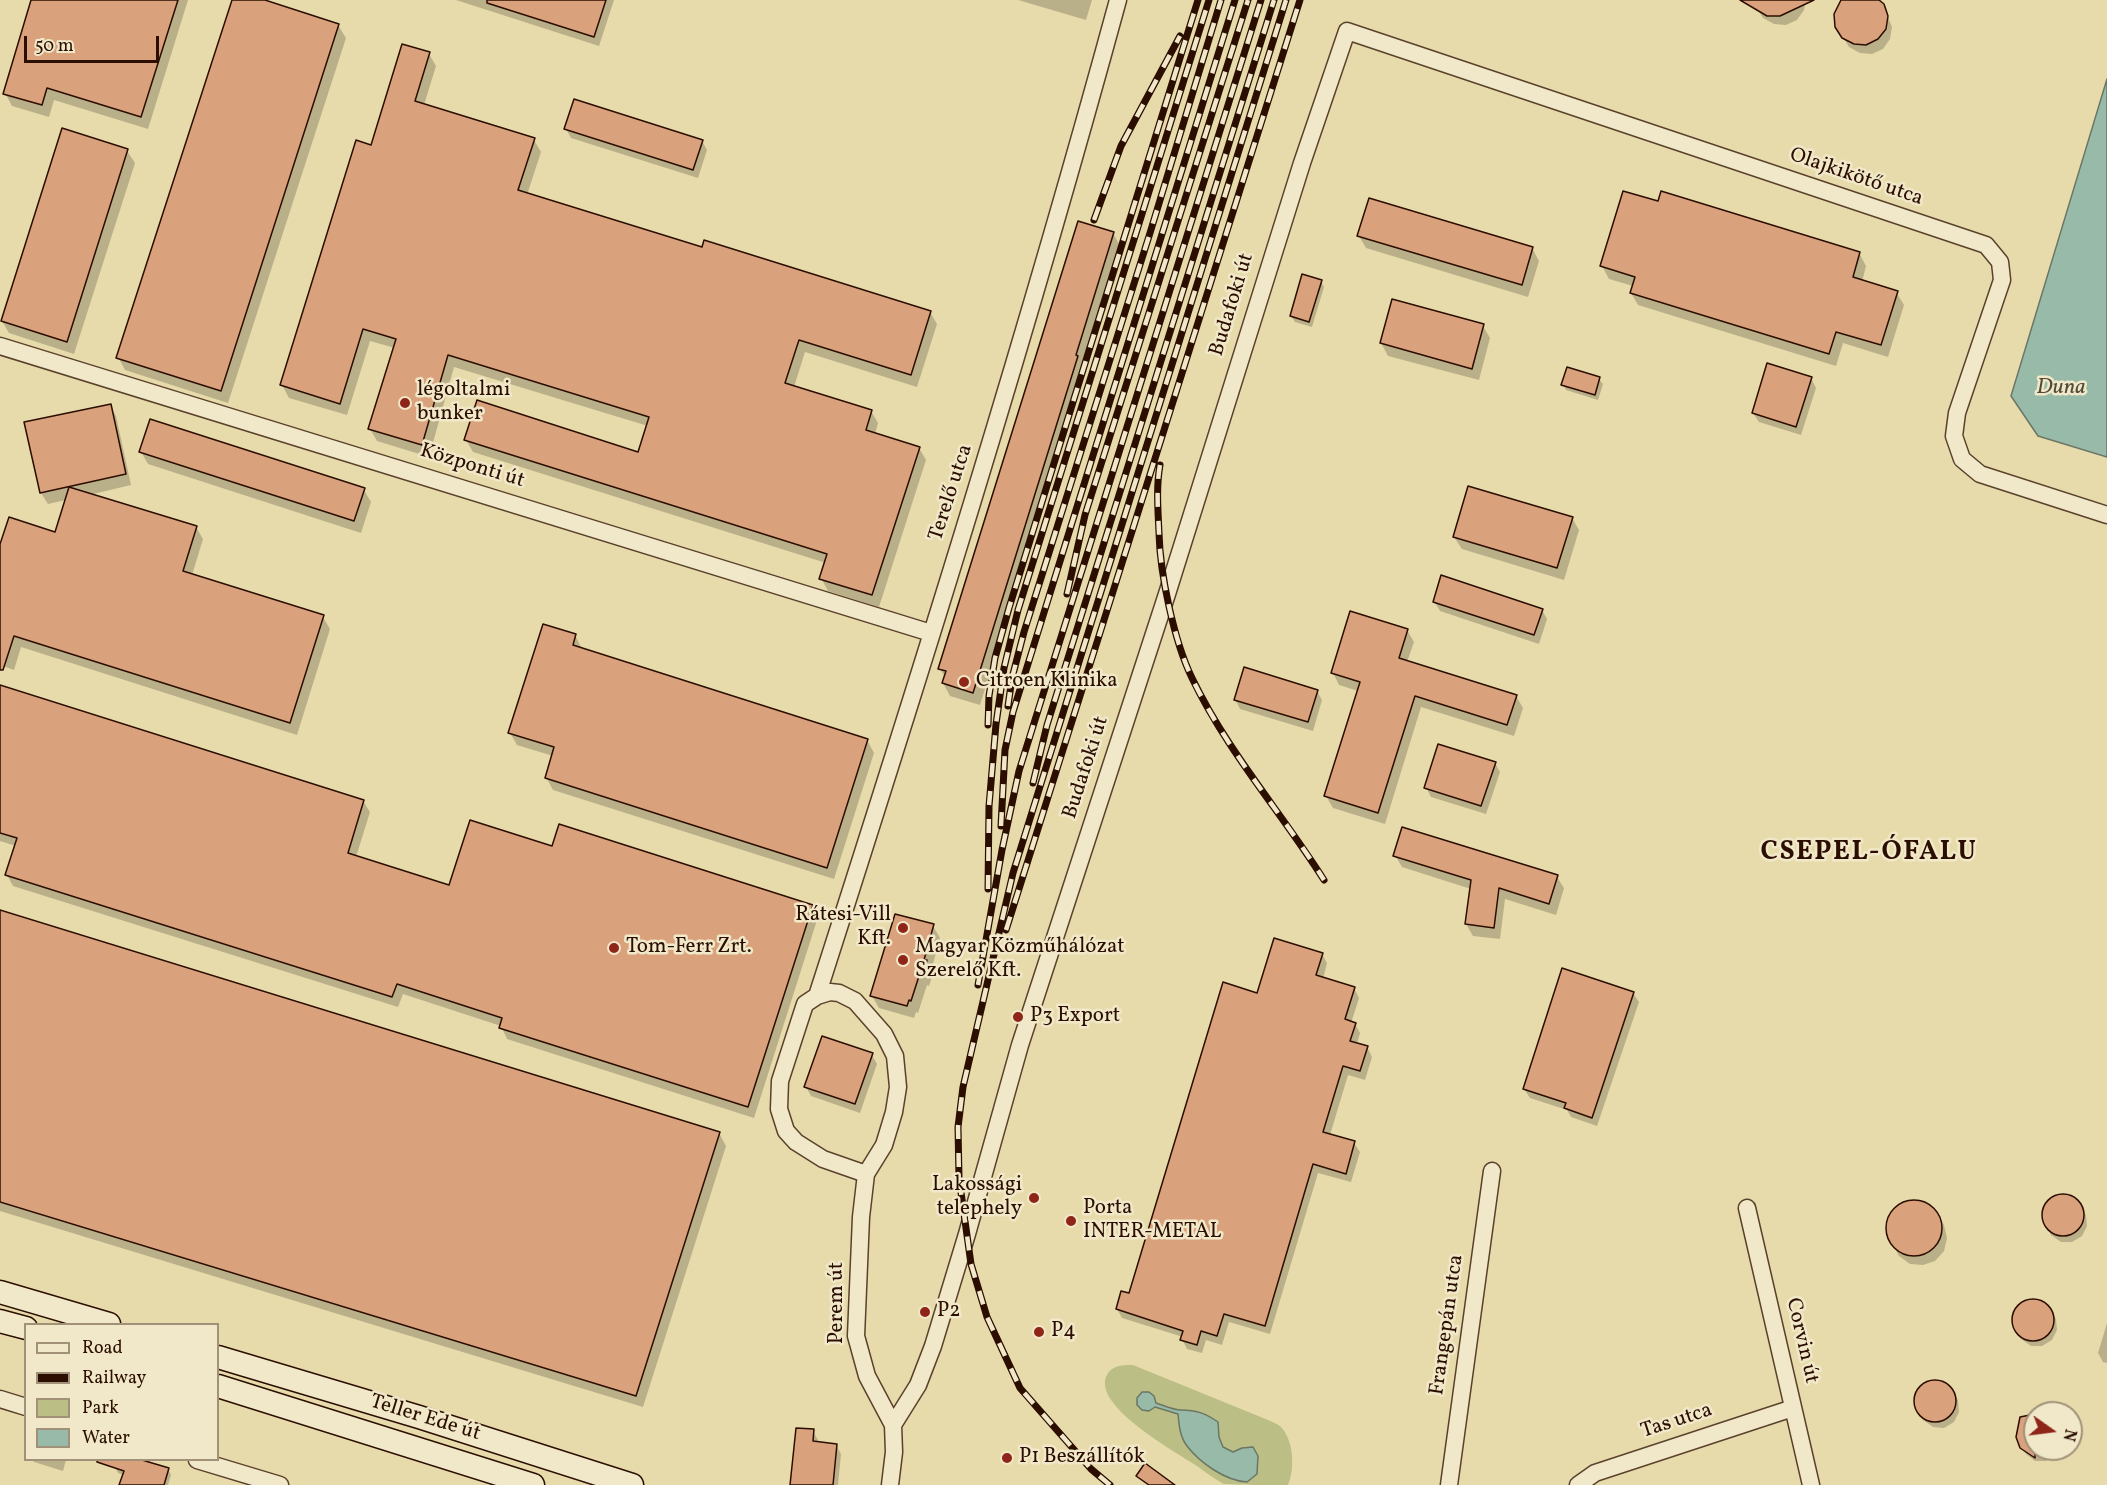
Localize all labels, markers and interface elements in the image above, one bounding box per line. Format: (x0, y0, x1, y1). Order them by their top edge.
scale bar (27, 24, 162, 62)
text: 50 m (35, 34, 74, 59)
street label: Olajkikötő utca (1786, 143, 1926, 213)
street label: Budafoki út (1205, 250, 1261, 360)
water label: Duna (2036, 376, 2086, 402)
place label: légoltalmi bunker (417, 378, 510, 428)
marker: légoltalmi bunker (398, 396, 412, 410)
street label: Központi út (417, 439, 527, 495)
street label: Terelő utca (925, 442, 979, 544)
place label: Citroen Klinika (976, 669, 1118, 695)
marker: Citroen Klinika (957, 675, 971, 689)
street label: Budafoki út (1059, 713, 1115, 823)
district label: CSEPEL-ÓFALU (1761, 838, 1977, 870)
place label: Rátesi-Vill Kft. (795, 903, 891, 953)
marker: Rátesi-Vill Kft. (896, 921, 910, 935)
place label: Tom-Ferr Zrt. (626, 935, 752, 961)
place label: Magyar Közműhálózat Szerelő Kft. (915, 935, 1125, 985)
marker: Tom-Ferr Zrt. (607, 941, 621, 955)
marker: Magyar Közműhálózat Szerelő Kft. (896, 953, 910, 967)
place label: P3 Export (1030, 1004, 1120, 1030)
marker: P3 Export (1011, 1010, 1025, 1024)
place label: Lakossági telephely (932, 1173, 1022, 1223)
marker: Lakossági telephely (1027, 1191, 1041, 1205)
place label: Porta INTER-METAL (1083, 1196, 1221, 1246)
marker: Porta INTER-METAL (1064, 1214, 1078, 1228)
street label: Frangepán utca (1426, 1253, 1470, 1397)
street label: Perem út (825, 1262, 851, 1344)
street label: Corvin út (1779, 1296, 1823, 1386)
place label: P2 (937, 1299, 960, 1325)
marker: P2 (918, 1305, 932, 1319)
place label: P4 (1051, 1319, 1076, 1345)
legend (24, 1323, 219, 1461)
marker: P4 (1032, 1325, 1046, 1339)
text: Road (82, 1336, 123, 1361)
text: Railway (82, 1366, 146, 1391)
street label: Teller Ede út (367, 1390, 483, 1448)
text: Park (82, 1396, 119, 1421)
street label: Tas utca (1638, 1399, 1716, 1445)
north arrow (2023, 1401, 2083, 1461)
text: Water (82, 1426, 130, 1451)
text: N (2056, 1427, 2081, 1443)
place label: P1 Beszállítók (1019, 1445, 1145, 1471)
marker: P1 Beszállítók (1000, 1451, 1014, 1465)

